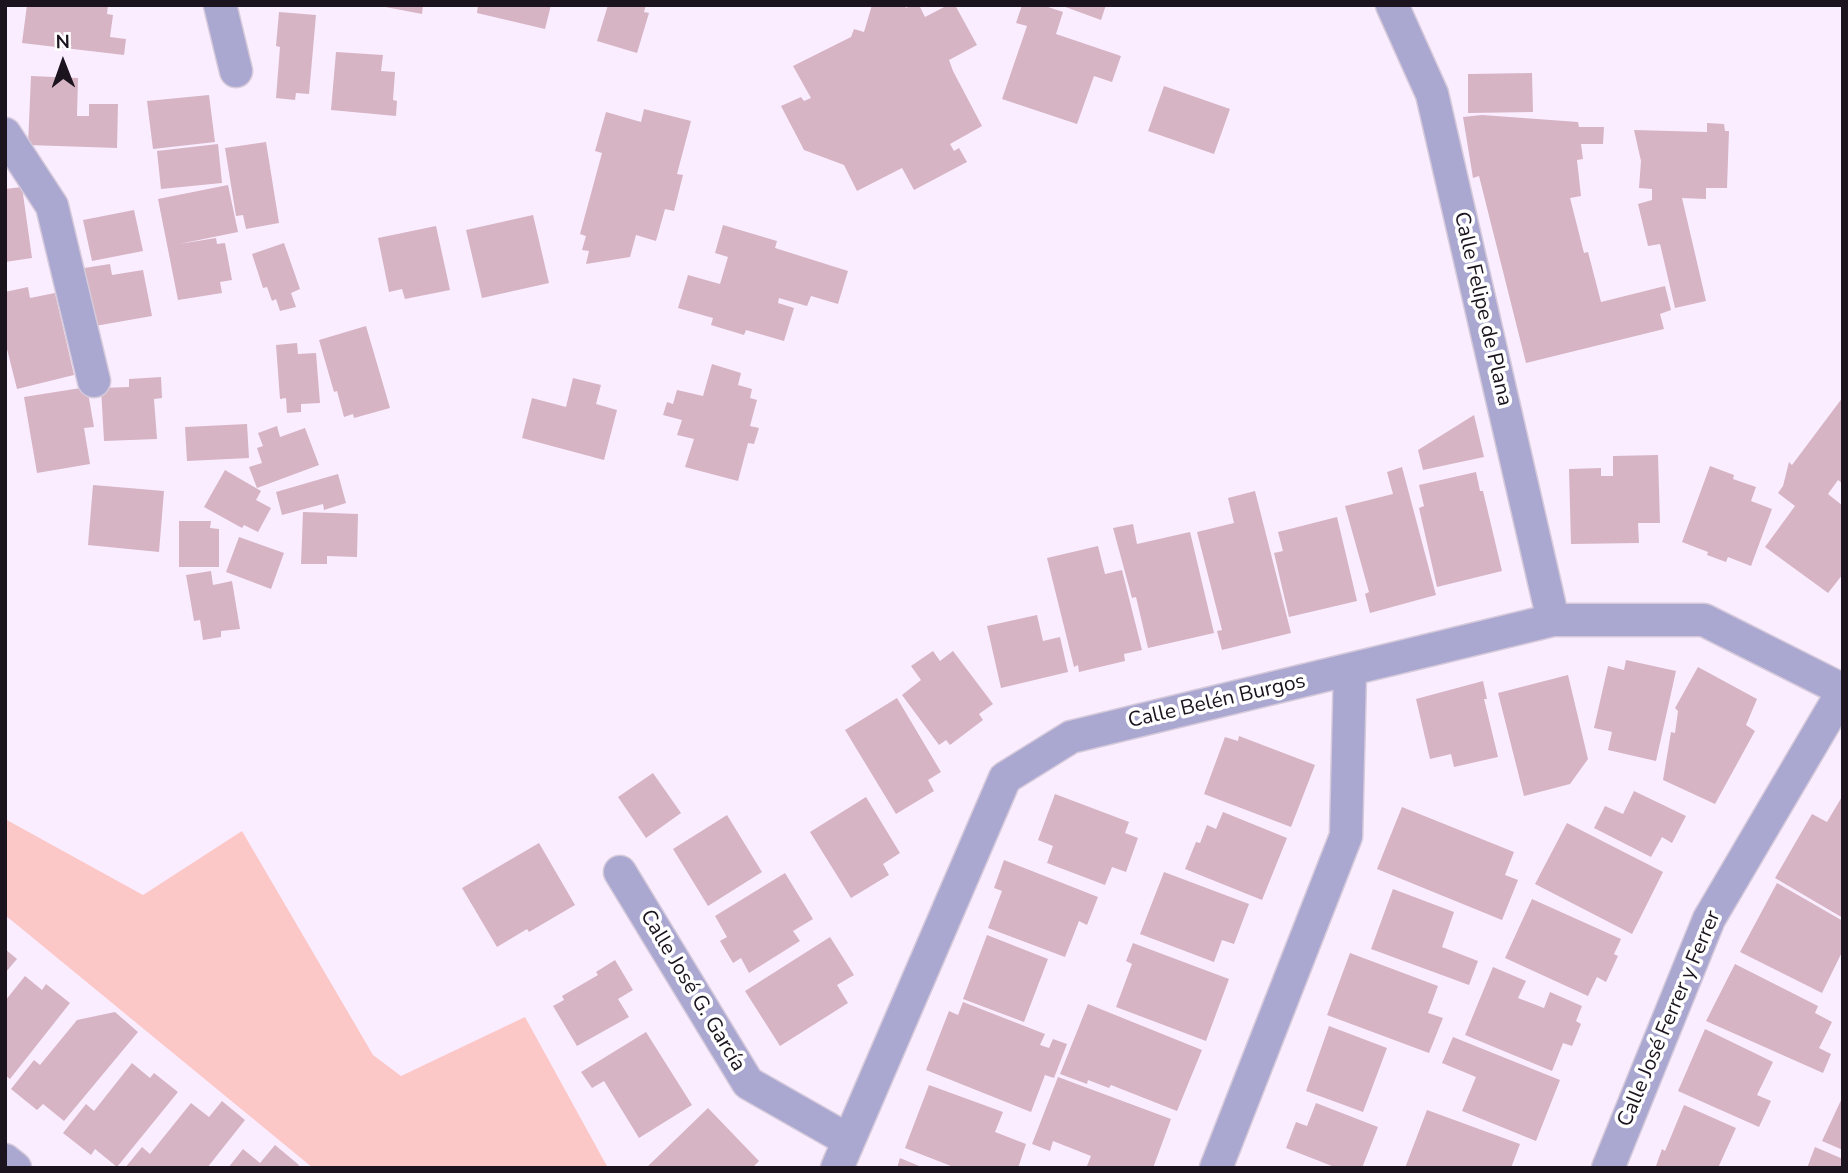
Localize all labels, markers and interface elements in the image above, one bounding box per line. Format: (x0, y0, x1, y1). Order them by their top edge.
north arrow (28, 28, 98, 98)
text: N (55, 29, 70, 55)
street label: Calle Felipe de Plana (1447, 209, 1517, 409)
street label: Calle Belén Burgos (1126, 669, 1308, 735)
street label: Calle José G. García (634, 906, 750, 1076)
street label: Calle José Ferrer y Ferrer (1613, 907, 1727, 1131)

